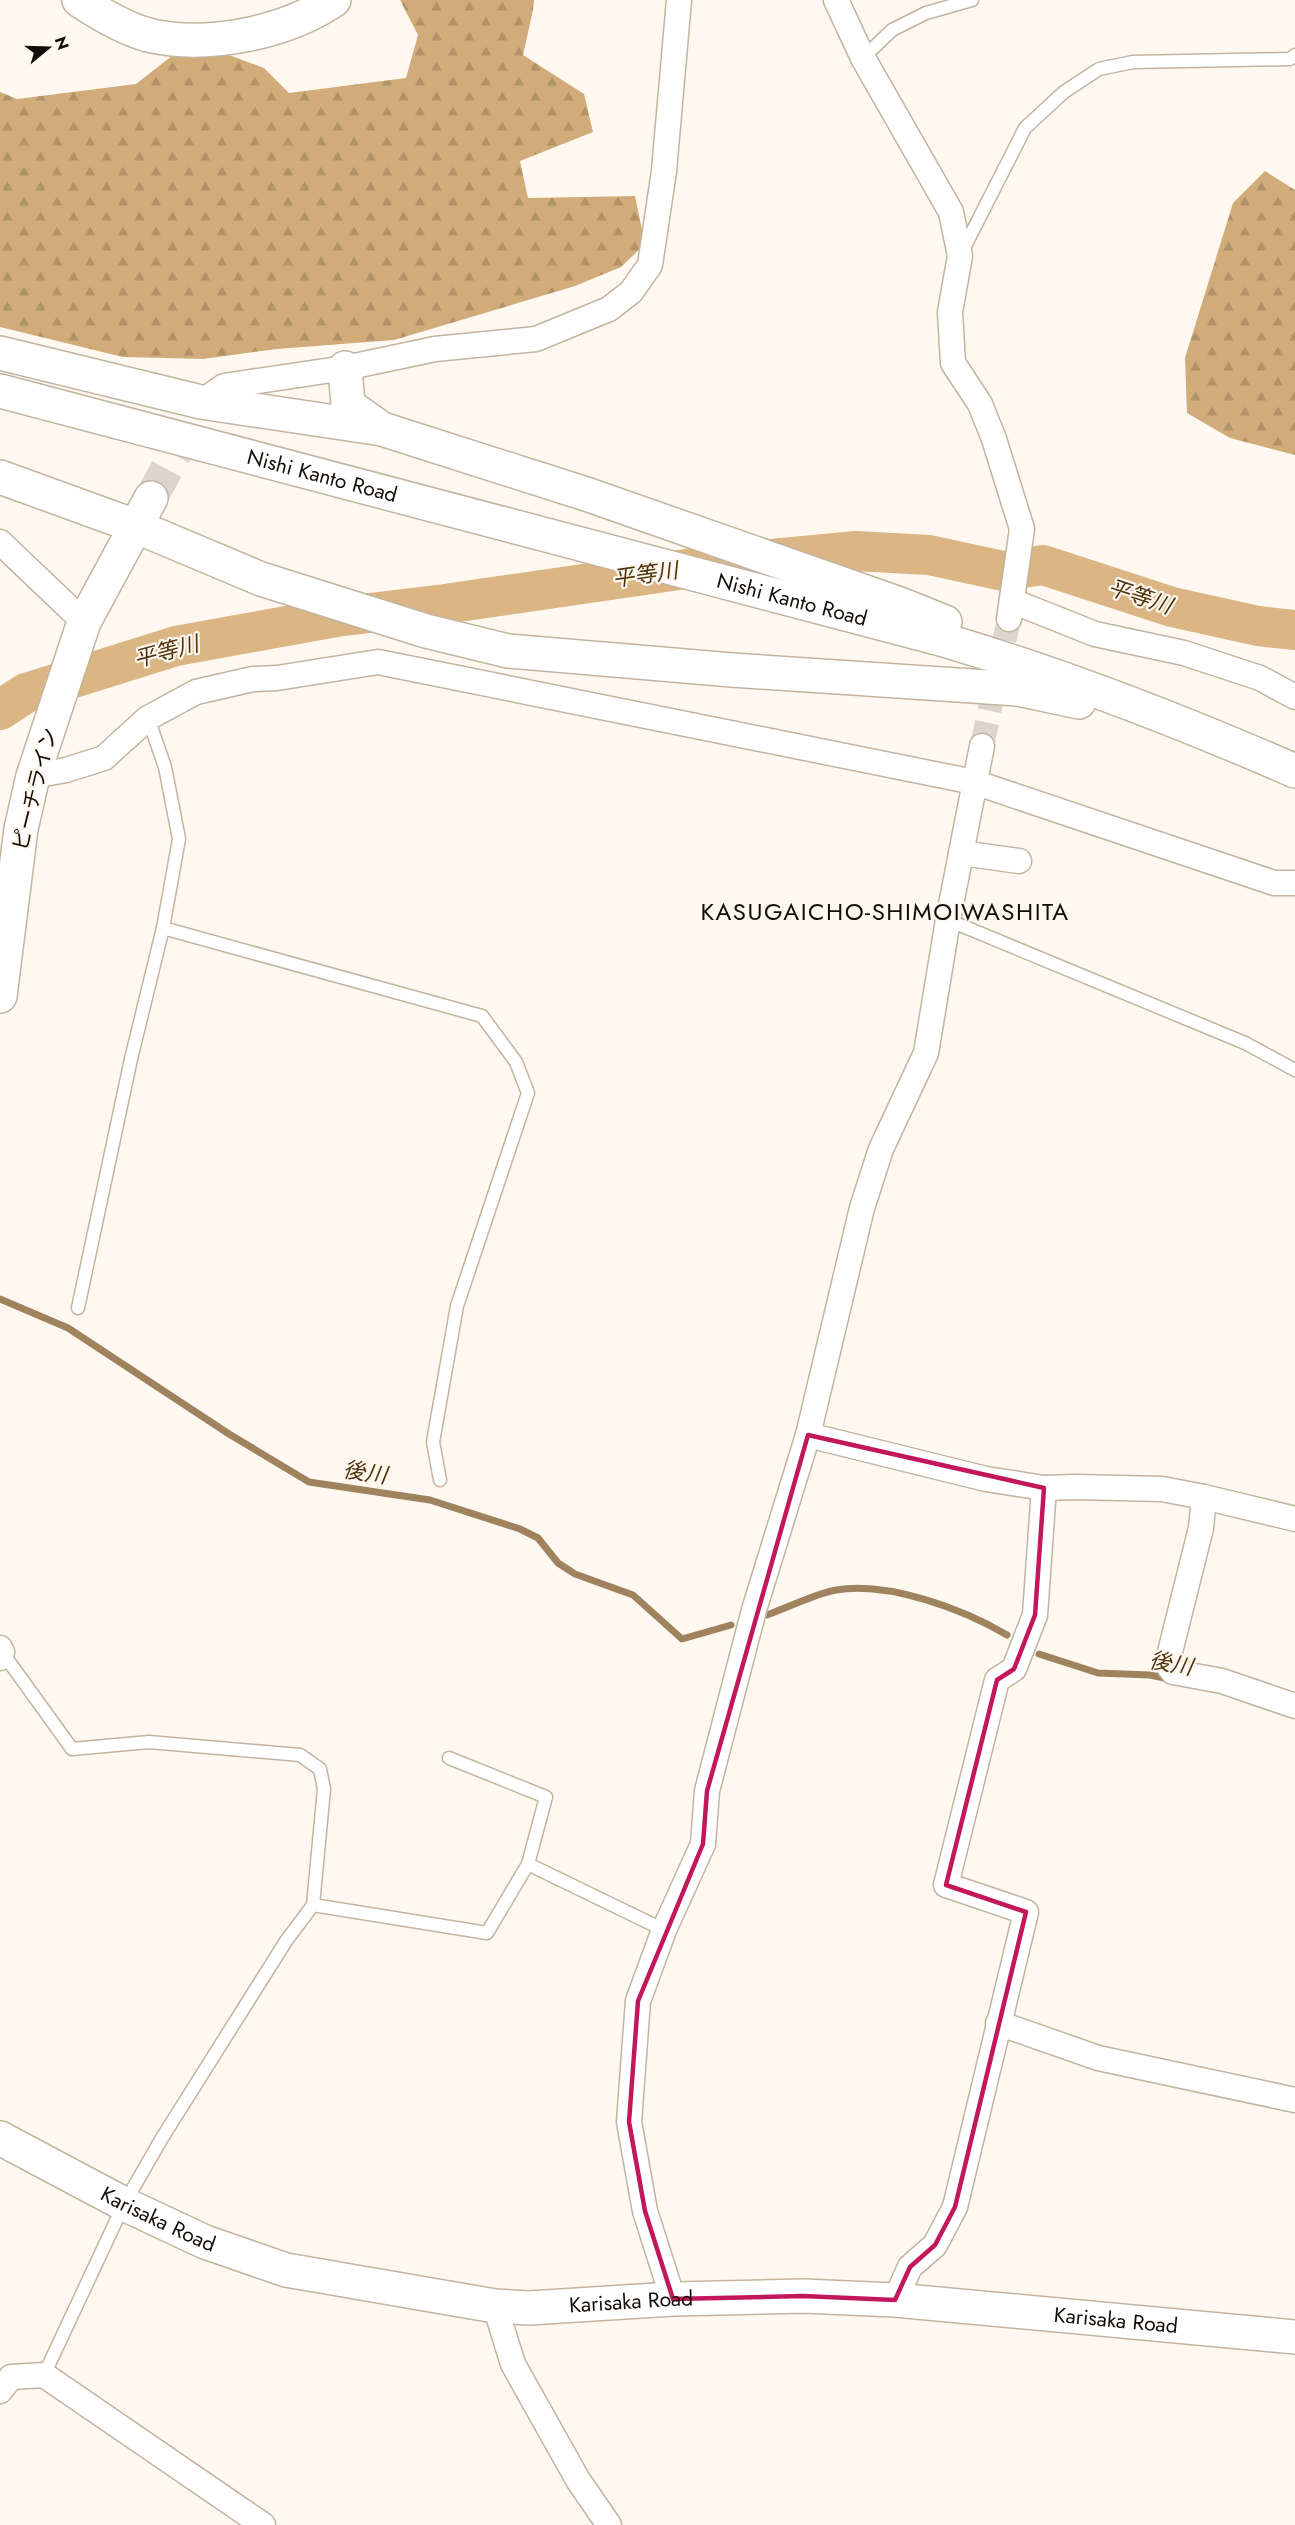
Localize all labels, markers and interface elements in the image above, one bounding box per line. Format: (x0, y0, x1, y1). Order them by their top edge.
north arrow (18, 18, 78, 78)
text: N (49, 34, 75, 53)
street label: Nishi Kanto Road (244, 442, 400, 510)
water label: 平等川 (610, 553, 682, 594)
street label: Nishi Kanto Road (714, 566, 870, 634)
water label: 平等川 (1104, 571, 1178, 622)
water label: 平等川 (130, 626, 204, 675)
street label: ピーチライン (5, 724, 65, 854)
district label: KASUGAICHO-SHIMOIWASHITA (700, 894, 1070, 929)
water label: 後川 (341, 1453, 391, 1491)
water label: 後川 (1147, 1643, 1197, 1683)
street label: Karisaka Road (95, 2179, 220, 2260)
street label: Karisaka Road (568, 2284, 693, 2320)
street label: Karisaka Road (1053, 2300, 1179, 2341)

